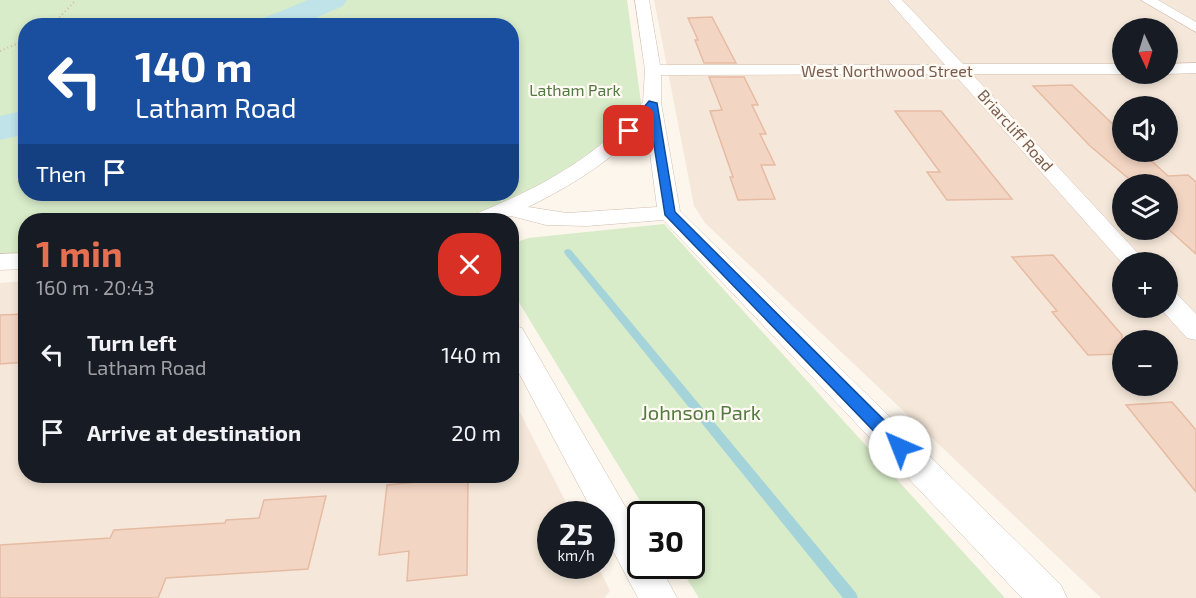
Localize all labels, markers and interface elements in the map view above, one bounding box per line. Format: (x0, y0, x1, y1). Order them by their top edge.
north arrow (1112, 18, 1178, 84)
map controls (1112, 18, 1178, 396)
text: 140 m (135, 40, 252, 90)
icon: left (36, 42, 114, 120)
street label: West Northwood Street (801, 61, 973, 80)
park label: Latham Park (529, 80, 621, 99)
street label: Briarcliff Road (974, 85, 1058, 175)
text: Latham Road (135, 91, 296, 123)
button: sound (1112, 96, 1178, 162)
pin (603, 105, 654, 156)
icon: arrive (612, 114, 645, 147)
icon: arrive (98, 156, 131, 189)
text: Then (36, 160, 86, 186)
button: layers (1112, 174, 1178, 240)
text: 1 min (36, 231, 123, 274)
button: close (438, 233, 501, 296)
button: + (1112, 252, 1178, 318)
text: 160 m · 20:43 (36, 275, 155, 299)
text: Turn left (87, 329, 176, 355)
button: − (1112, 330, 1178, 396)
icon: left (36, 338, 69, 371)
text: 140 m (441, 341, 501, 367)
text: Latham Road (87, 355, 207, 379)
park label: Johnson Park (641, 400, 761, 424)
position arrow (868, 415, 932, 479)
icon: arrive (36, 416, 69, 449)
text: Arrive at destination (87, 419, 301, 445)
text: 20 m (451, 419, 501, 445)
speed limit sign: 30 (627, 501, 705, 579)
text: 25 (559, 515, 593, 551)
text: km/h (557, 546, 595, 564)

